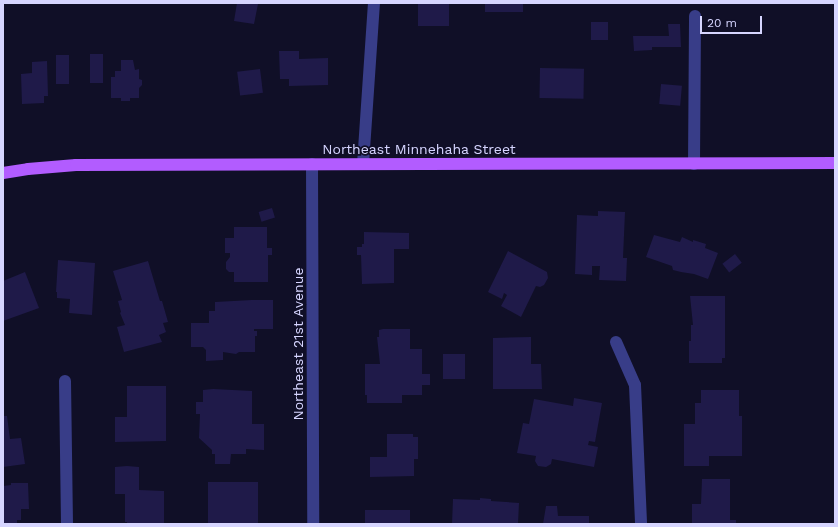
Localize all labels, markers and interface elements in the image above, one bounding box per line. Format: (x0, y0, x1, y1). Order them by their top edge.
scale bar (702, 8, 764, 34)
text: 20 m (707, 16, 737, 30)
street label: Northeast Minnehaha Street (322, 141, 516, 157)
street label: Northeast 21st Avenue (290, 267, 306, 421)

